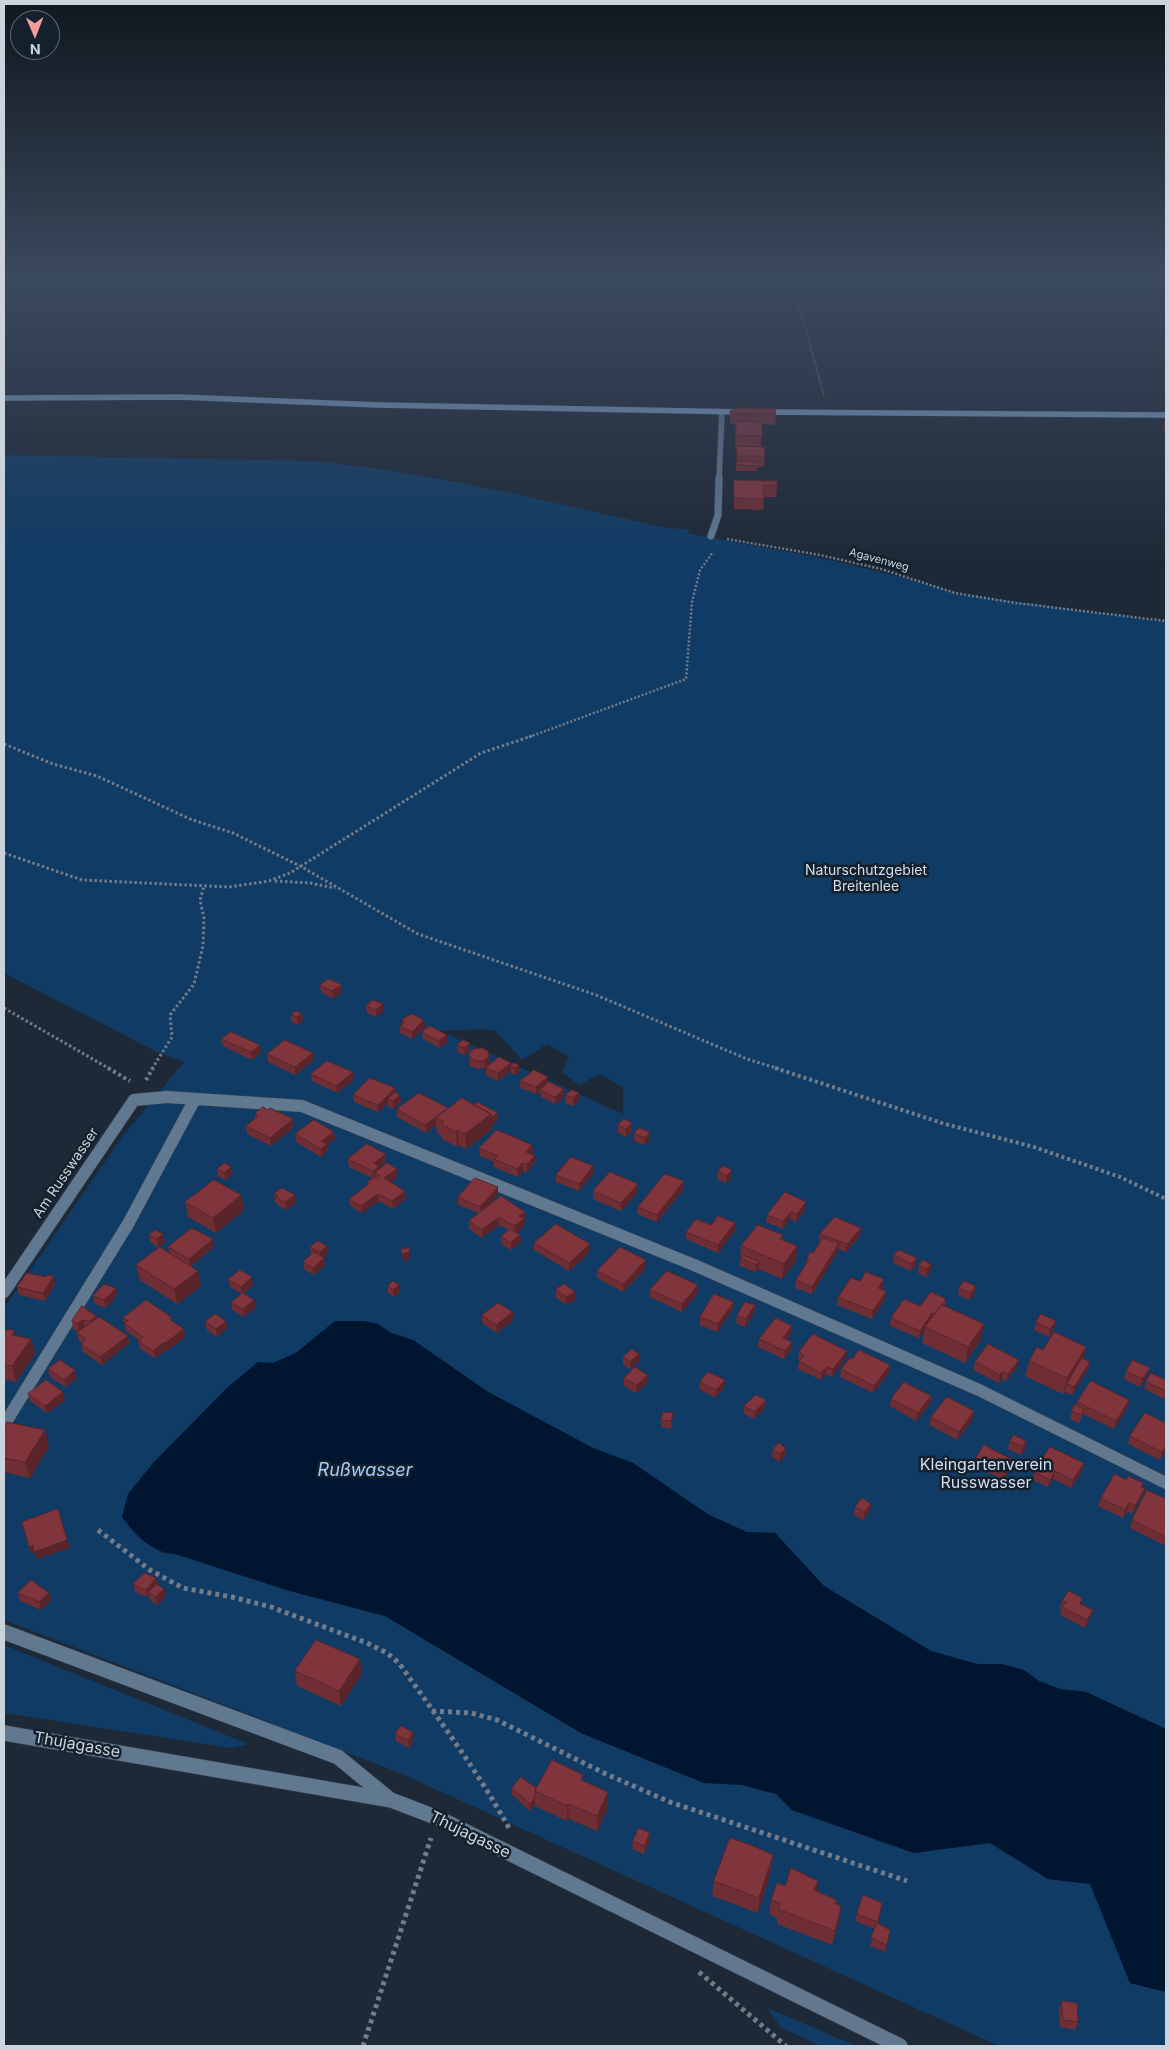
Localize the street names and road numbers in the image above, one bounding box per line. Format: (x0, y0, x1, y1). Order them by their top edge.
street label: Agavenweg (848, 546, 910, 574)
street label: Am Russwasser (30, 1125, 102, 1221)
street label: Thujagasse (32, 1728, 122, 1762)
street label: Thujagasse (427, 1807, 513, 1863)

